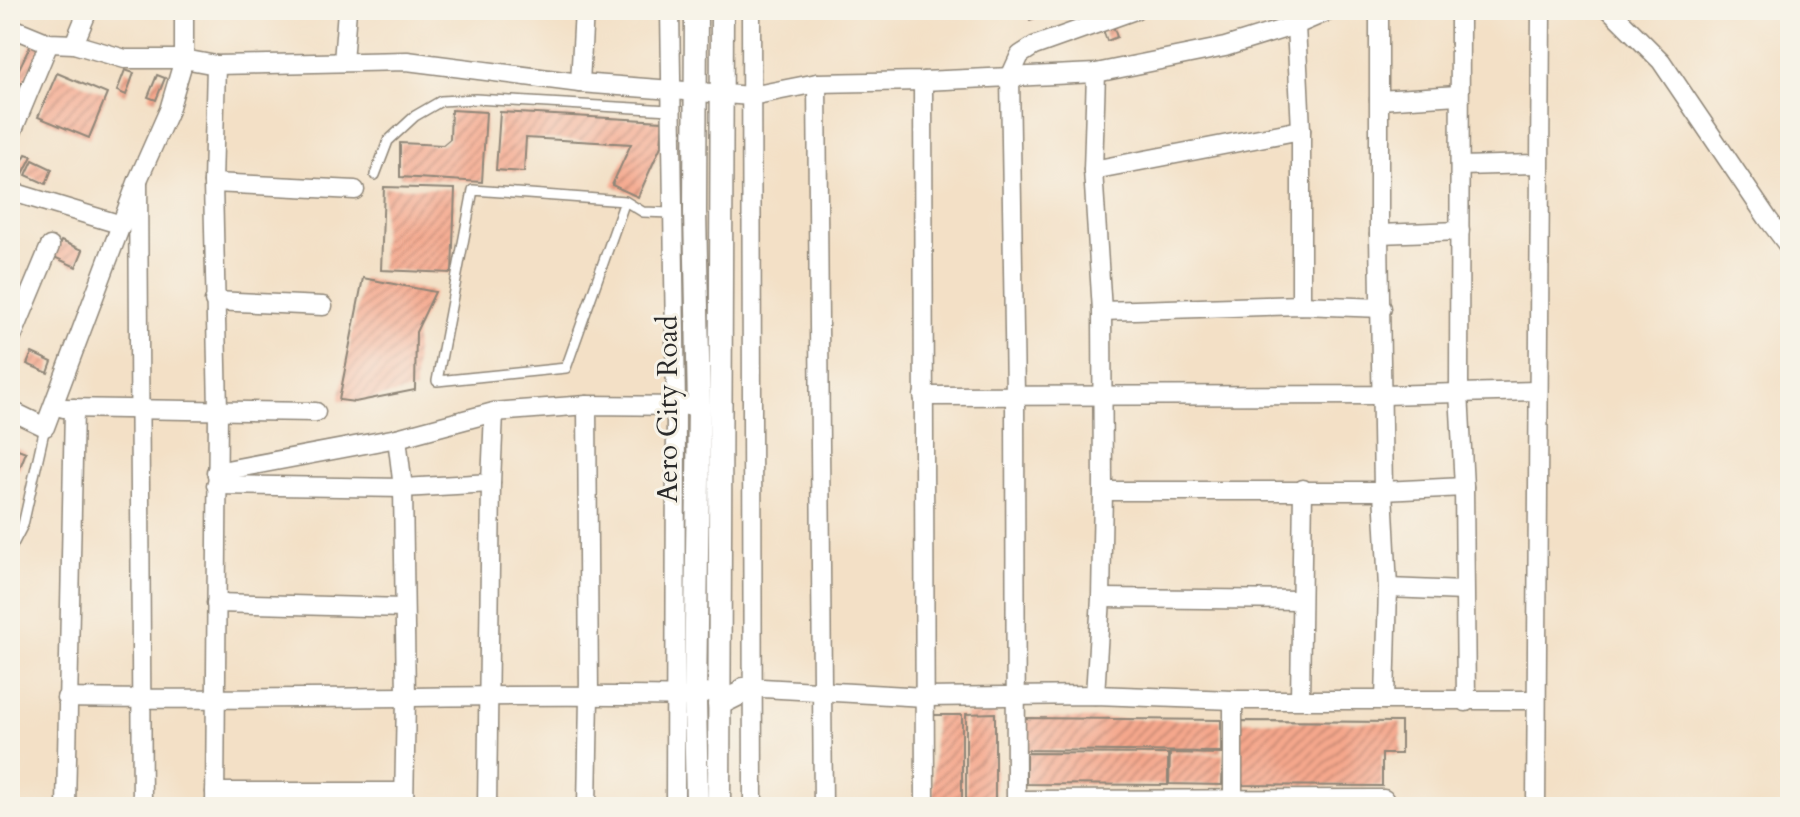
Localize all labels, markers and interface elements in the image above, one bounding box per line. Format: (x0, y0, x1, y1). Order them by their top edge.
street label: Aero City Road (649, 315, 687, 503)

